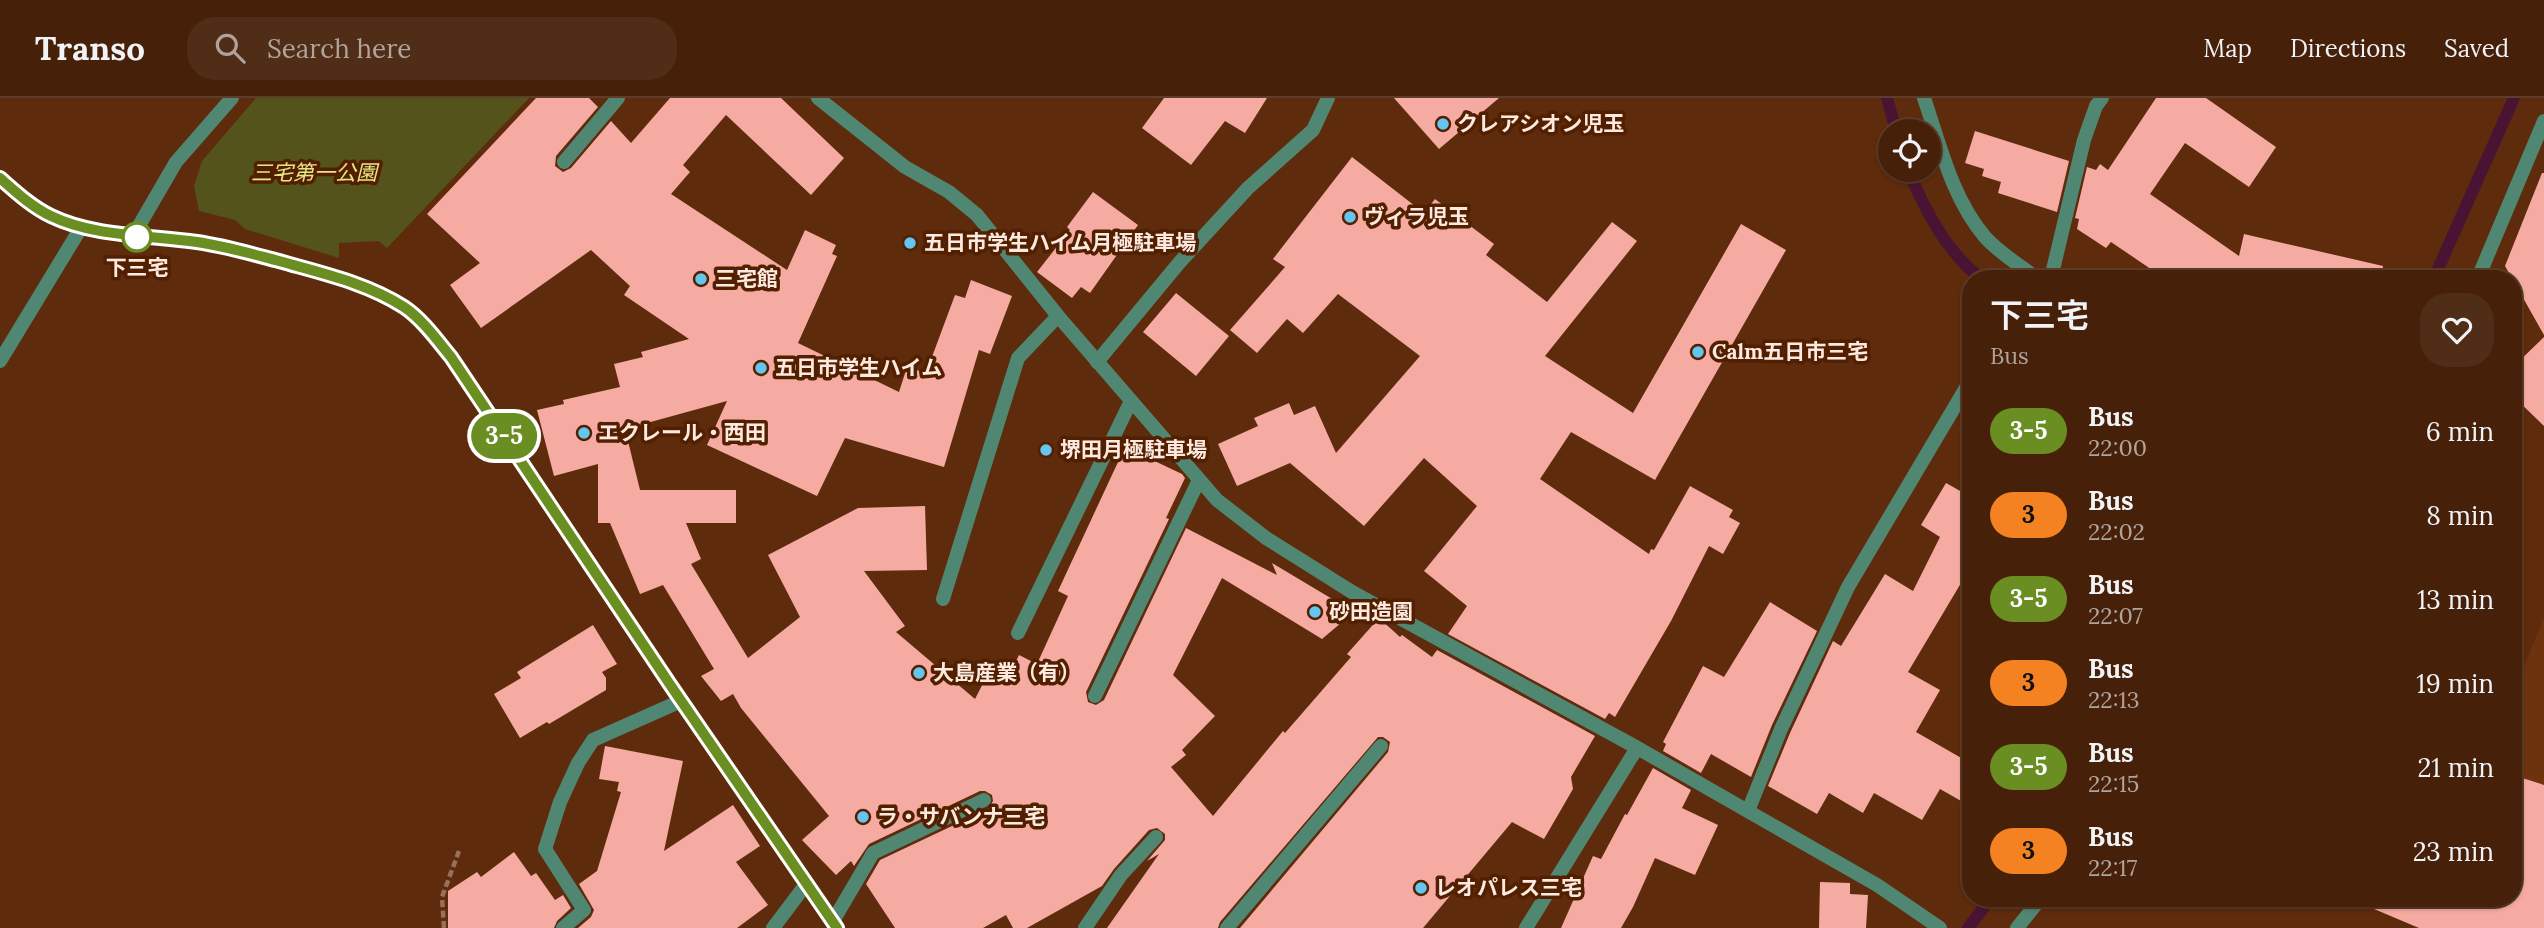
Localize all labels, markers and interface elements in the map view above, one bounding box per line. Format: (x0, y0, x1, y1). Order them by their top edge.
search box (187, 17, 677, 80)
text: Transo (35, 27, 145, 69)
icon: search (211, 29, 249, 67)
text: Search here (267, 32, 411, 65)
text: Map (2203, 33, 2252, 64)
text: Directions (2290, 33, 2406, 64)
text: Saved (2444, 33, 2509, 64)
place label: クレアシオン児玉 (1457, 110, 1624, 137)
marker: クレアシオン児玉 (1435, 116, 1451, 132)
map controls (1878, 119, 1941, 182)
button: locate (1878, 119, 1941, 182)
park label: 三宅第一公園 (251, 159, 380, 186)
place label: ヴィラ児玉 (1364, 203, 1469, 230)
marker: ヴィラ児玉 (1342, 209, 1358, 225)
marker: 下三宅 (122, 222, 152, 252)
place label: 五日市学生ハイム月極駐車場 (924, 229, 1196, 256)
marker: 五日市学生ハイム月極駐車場 (902, 235, 918, 251)
place label: 下三宅 (106, 254, 169, 281)
place label: 三宅館 (715, 265, 778, 292)
marker: 三宅館 (693, 271, 709, 287)
button: heart (2420, 293, 2494, 367)
text: 下三宅 (1990, 294, 2089, 336)
place label: Calm五日市三宅 (1712, 338, 1868, 365)
text: Bus (1990, 341, 2029, 370)
marker: Calm五日市三宅 (1690, 344, 1706, 360)
place label: 五日市学生ハイム (775, 354, 942, 381)
marker: 五日市学生ハイム (753, 360, 769, 376)
text: Bus (2088, 400, 2134, 433)
line badge: 3-5 (464, 413, 544, 459)
text: 3-5 (2010, 415, 2047, 446)
text: 6 min (2426, 415, 2494, 448)
place label: エクレール・西田 (598, 419, 766, 446)
text: 3-5 (485, 420, 523, 451)
marker: エクレール・西田 (576, 425, 592, 441)
text: 22:00 (2088, 433, 2147, 462)
place label: 堺田月極駐車場 (1060, 436, 1207, 463)
marker: 堺田月極駐車場 (1038, 442, 1054, 458)
text: Bus (2088, 484, 2134, 517)
text: 3 (2022, 499, 2035, 530)
text: 8 min (2426, 499, 2494, 532)
text: 22:02 (2088, 517, 2145, 546)
text: Bus (2088, 568, 2134, 601)
text: 3-5 (2010, 583, 2047, 614)
text: 13 min (2417, 583, 2494, 616)
place label: 砂田造園 (1329, 598, 1413, 625)
text: 22:07 (2088, 601, 2143, 630)
marker: 砂田造園 (1307, 604, 1323, 620)
text: Bus (2088, 652, 2134, 685)
place label: 大島産業（有） (933, 659, 1080, 686)
marker: 大島産業（有） (911, 665, 927, 681)
text: 3 (2022, 667, 2035, 698)
text: 19 min (2416, 667, 2494, 700)
text: 22:13 (2088, 685, 2140, 714)
text: Bus (2088, 736, 2134, 769)
text: 3-5 (2010, 751, 2047, 782)
text: 21 min (2417, 751, 2494, 784)
text: 22:15 (2088, 769, 2139, 798)
place label: ラ・サバンナ三宅 (877, 803, 1045, 830)
marker: ラ・サバンナ三宅 (855, 809, 871, 825)
text: Bus (2088, 820, 2134, 853)
text: 3 (2022, 835, 2035, 866)
text: 23 min (2413, 835, 2494, 868)
text: 22:17 (2088, 853, 2137, 882)
place label: レオパレス三宅 (1435, 874, 1582, 901)
marker: レオパレス三宅 (1413, 880, 1429, 896)

